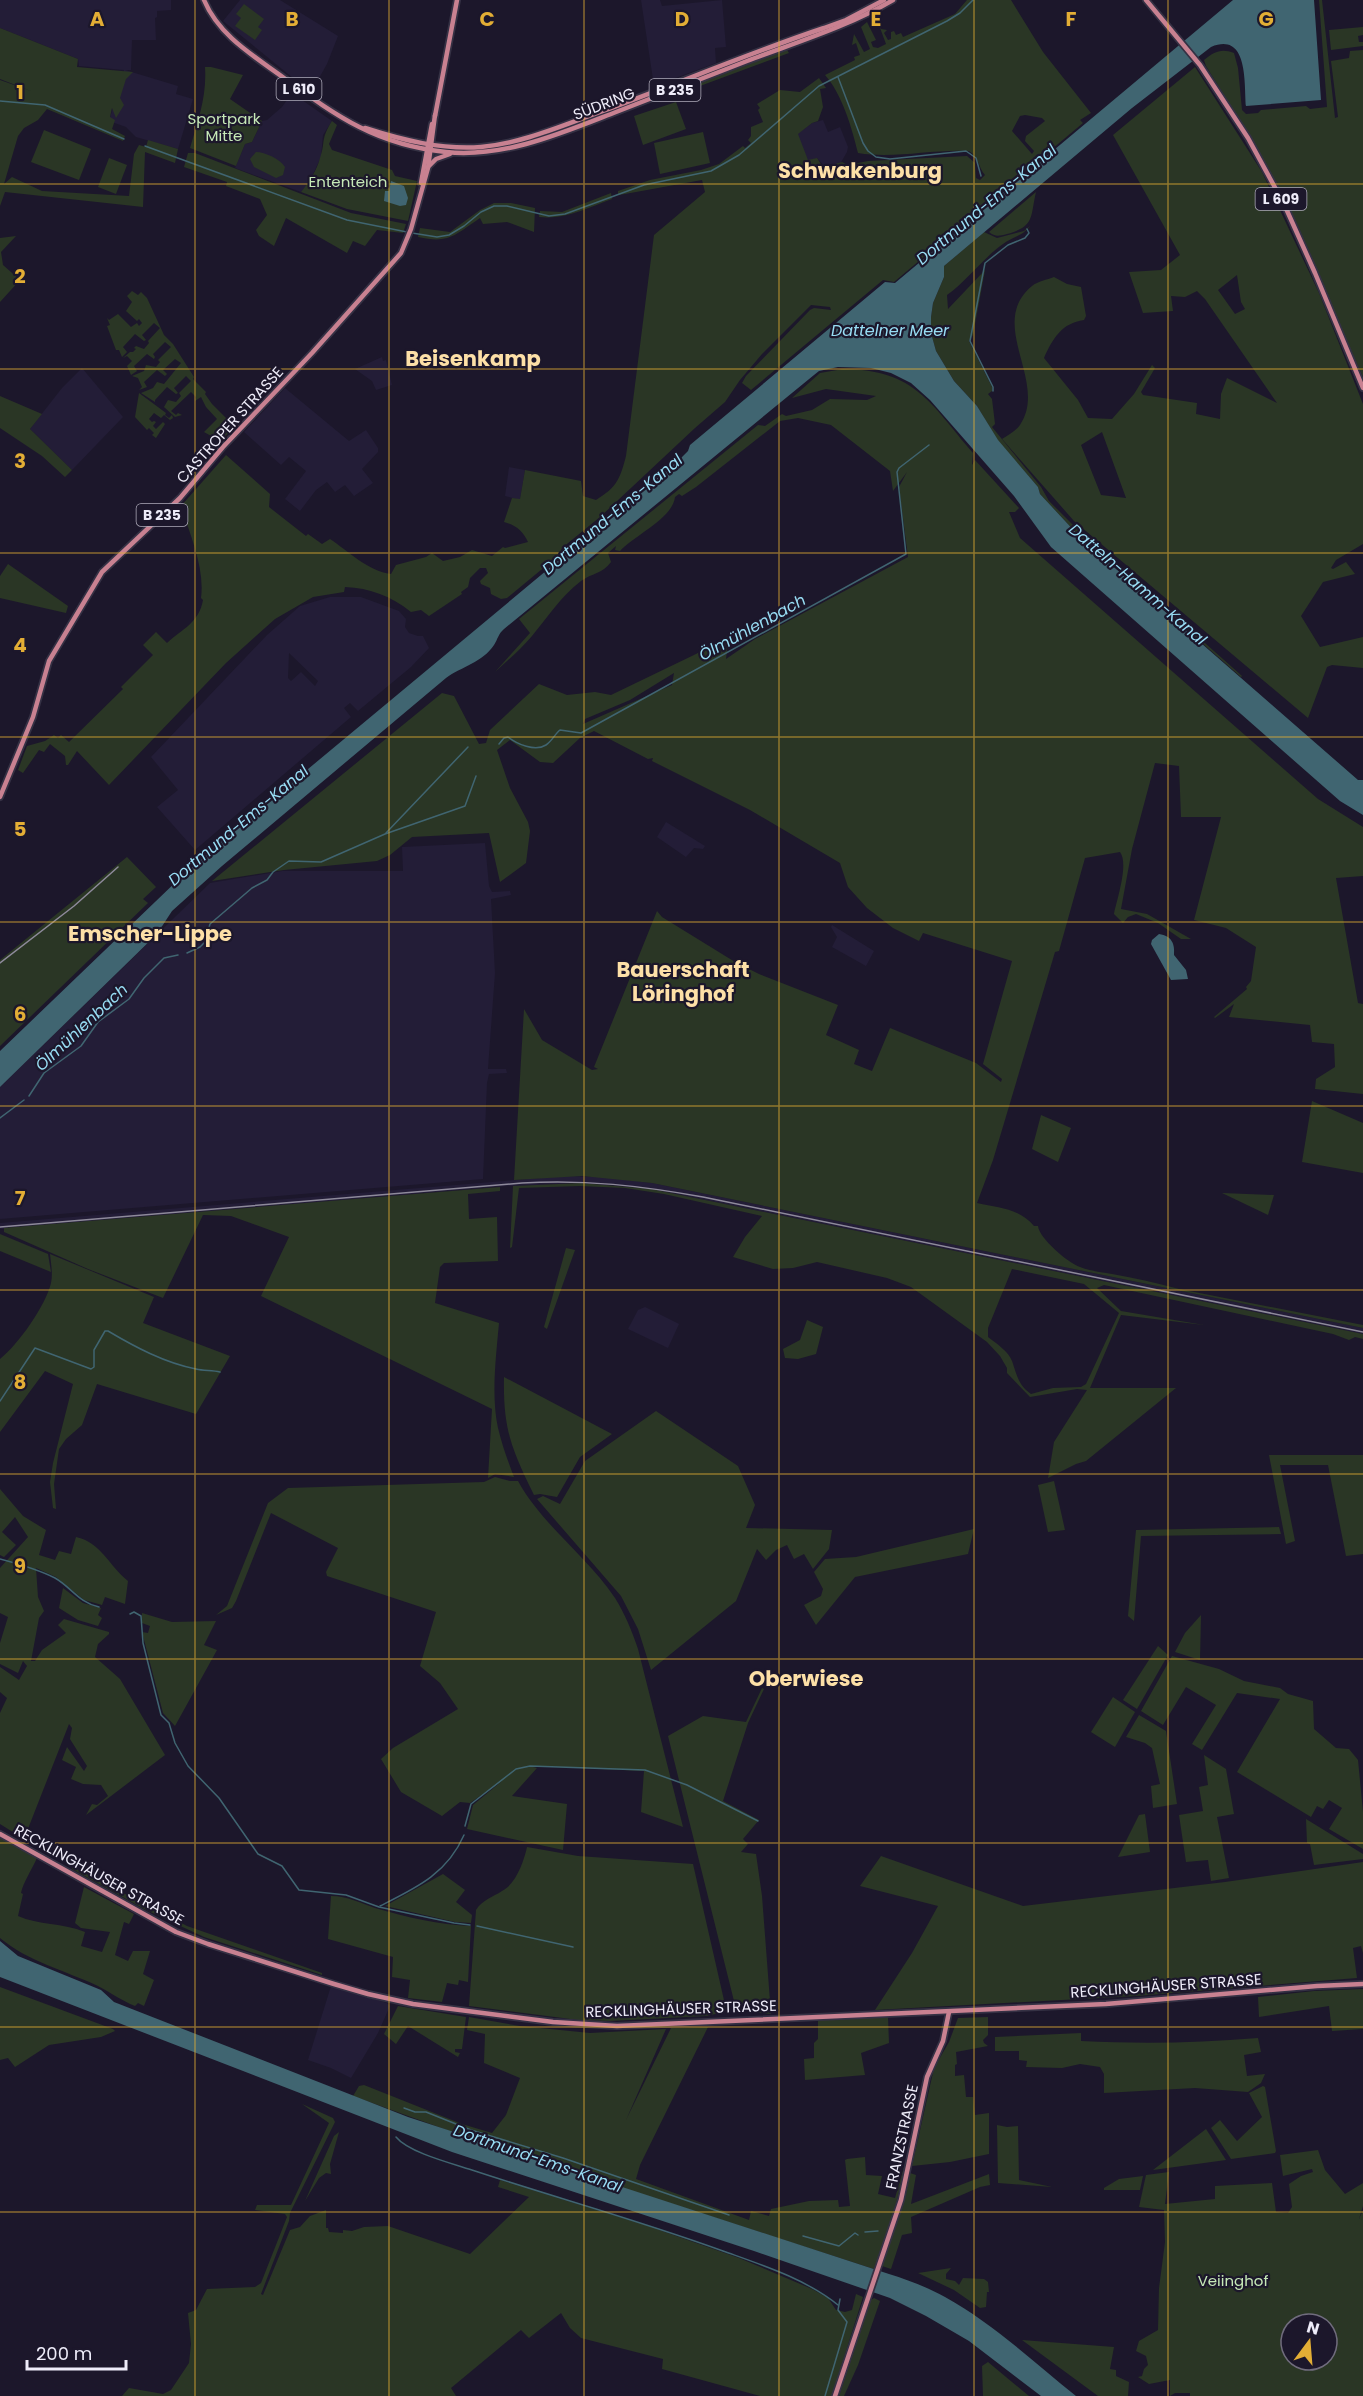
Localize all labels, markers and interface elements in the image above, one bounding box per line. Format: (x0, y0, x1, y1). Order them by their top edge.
text: A (90, 5, 105, 33)
text: B (285, 5, 299, 33)
text: C (479, 5, 495, 33)
text: D (675, 5, 689, 33)
text: E (871, 5, 881, 33)
text: F (1066, 5, 1077, 33)
text: G (1258, 5, 1274, 33)
text: 1 (16, 78, 24, 106)
road number: L 610 (276, 78, 322, 100)
road number: B 235 (650, 79, 700, 101)
street label: SÜDRING (570, 82, 638, 125)
park label: Sportpark Mitte (187, 108, 261, 146)
water label: Dortmund-Ems-Kanal (911, 139, 1062, 270)
district label: Schwakenburg (778, 156, 942, 185)
park label: Ententeich (309, 171, 387, 192)
road number: L 609 (1256, 188, 1306, 210)
text: 2 (14, 262, 26, 290)
water label: Dattelner Meer (831, 319, 950, 342)
district label: Beisenkamp (405, 344, 541, 373)
street label: CASTROPER STRASSE (171, 362, 288, 488)
text: 3 (14, 447, 26, 475)
water label: Dortmund-Ems-Kanal (537, 449, 688, 580)
road number: B 235 (136, 504, 188, 526)
water label: Datteln-Hamm-Kanal (1064, 518, 1212, 651)
water label: Ölmühlenbach (695, 588, 810, 666)
text: 4 (13, 631, 27, 659)
water label: Dortmund-Ems-Kanal (163, 760, 314, 891)
text: 5 (14, 815, 27, 843)
district label: Emscher-Lippe (68, 919, 232, 948)
district label: Bauerschaft Löringhof (616, 955, 750, 1008)
water label: Ölmühlenbach (30, 978, 133, 1076)
text: 6 (14, 1000, 26, 1028)
text: 7 (15, 1184, 26, 1212)
text: 8 (14, 1368, 26, 1396)
text: 9 (14, 1552, 26, 1580)
district label: Oberwiese (749, 1664, 863, 1693)
street label: RECKLINGHÄUSER STRASSE (10, 1819, 188, 1930)
street label: RECKLINGHÄUSER STRASSE (1070, 1968, 1262, 2003)
street label: RECKLINGHÄUSER STRASSE (585, 1995, 777, 2022)
street label: FRANZSTRASSE (880, 2082, 923, 2191)
water label: Dortmund-Ems-Kanal (450, 2119, 625, 2198)
park label: Veiinghof (1198, 2270, 1268, 2291)
north arrow (1279, 2312, 1339, 2372)
text: N (1304, 2315, 1322, 2341)
scale bar (27, 2333, 126, 2371)
text: 200 m (36, 2341, 92, 2366)

